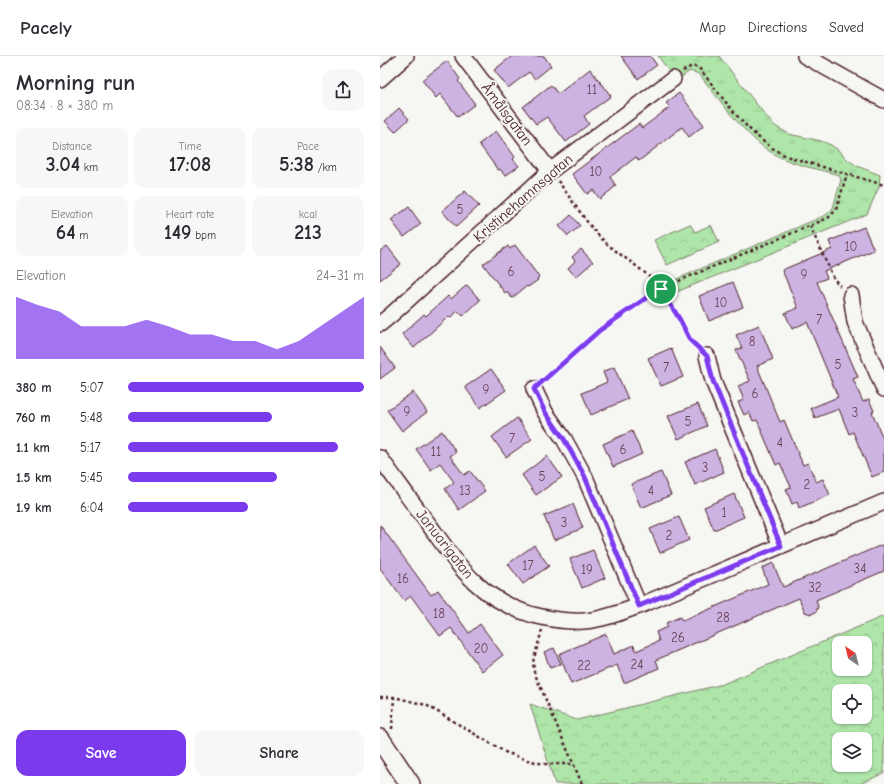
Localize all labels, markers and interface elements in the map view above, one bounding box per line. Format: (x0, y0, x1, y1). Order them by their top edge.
text: Pacely (20, 17, 72, 39)
text: Map (699, 19, 726, 36)
text: Directions (748, 19, 807, 36)
text: Saved (829, 19, 864, 36)
button: share (322, 69, 364, 111)
text: Morning run (16, 70, 135, 96)
street label: Åmålsgatan (478, 78, 537, 149)
house number: 11 (587, 82, 597, 97)
text: 08:34 · 8 × 380 m (16, 98, 113, 113)
text: Distance (52, 140, 92, 153)
text: Time (179, 140, 201, 153)
text: Pace (297, 140, 319, 153)
street label: Kristinehamnsgatan (470, 150, 576, 246)
text: 3.04 (46, 153, 80, 176)
text: 17:08 (169, 153, 211, 176)
text: 5:38 (279, 153, 314, 176)
text: km (80, 161, 98, 174)
text: /km (314, 161, 337, 174)
house number: 10 (589, 164, 603, 179)
house number: 5 (456, 202, 464, 217)
text: Elevation (51, 208, 93, 221)
text: Heart rate (166, 208, 214, 221)
text: kcal (299, 208, 317, 221)
text: 64 (56, 221, 76, 244)
text: 149 (164, 221, 192, 244)
text: 213 (294, 221, 322, 244)
text: m (76, 229, 88, 242)
text: bpm (192, 229, 216, 242)
house number: 10 (844, 239, 858, 254)
house number: 6 (507, 264, 515, 279)
house number: 9 (801, 267, 808, 282)
text: Elevation (16, 268, 66, 283)
text: 24–31 m (316, 268, 364, 283)
pin (644, 272, 678, 306)
icon: arrive (650, 278, 672, 300)
house number: 10 (714, 295, 728, 310)
house number: 7 (816, 312, 822, 327)
house number: 8 (749, 334, 756, 349)
house number: 5 (834, 357, 842, 372)
house number: 7 (663, 360, 669, 375)
text: 380 m (16, 380, 51, 395)
text: 5:07 (80, 380, 103, 395)
house number: 9 (483, 382, 490, 397)
house number: 6 (751, 386, 759, 401)
house number: 9 (404, 404, 411, 419)
house number: 3 (852, 405, 858, 420)
text: 760 m (16, 410, 51, 425)
text: 5:48 (80, 410, 102, 425)
house number: 5 (684, 414, 692, 429)
house number: 7 (509, 431, 515, 446)
house number: 4 (777, 435, 783, 450)
text: 1.1 km (16, 440, 50, 455)
text: 5:17 (80, 440, 101, 455)
house number: 6 (619, 442, 627, 457)
house number: 11 (431, 444, 441, 459)
house number: 3 (702, 460, 708, 475)
house number: 5 (538, 469, 546, 484)
text: 1.5 km (16, 470, 52, 485)
text: 5:45 (80, 470, 103, 485)
house number: 2 (804, 477, 811, 492)
house number: 13 (459, 483, 471, 498)
house number: 4 (648, 483, 654, 498)
text: 1.9 km (16, 500, 52, 515)
text: 6:04 (80, 500, 104, 515)
house number: 1 (721, 505, 727, 520)
street label: Januarigatan (412, 506, 478, 582)
house number: 3 (561, 515, 567, 530)
house number: 2 (666, 528, 673, 543)
house number: 17 (522, 558, 534, 573)
house number: 34 (854, 561, 866, 576)
house number: 19 (581, 562, 593, 577)
house number: 16 (397, 571, 409, 586)
house number: 32 (808, 580, 822, 595)
house number: 18 (433, 606, 445, 621)
house number: 28 (716, 610, 730, 625)
house number: 26 (671, 630, 685, 645)
north arrow (832, 636, 872, 676)
map controls (832, 636, 872, 772)
house number: 20 (474, 641, 488, 656)
house number: 24 (630, 657, 644, 672)
house number: 22 (577, 658, 591, 673)
button: locate (832, 684, 872, 724)
button: Save (16, 730, 186, 776)
button: Share (194, 730, 364, 776)
button: layers (832, 732, 872, 772)

